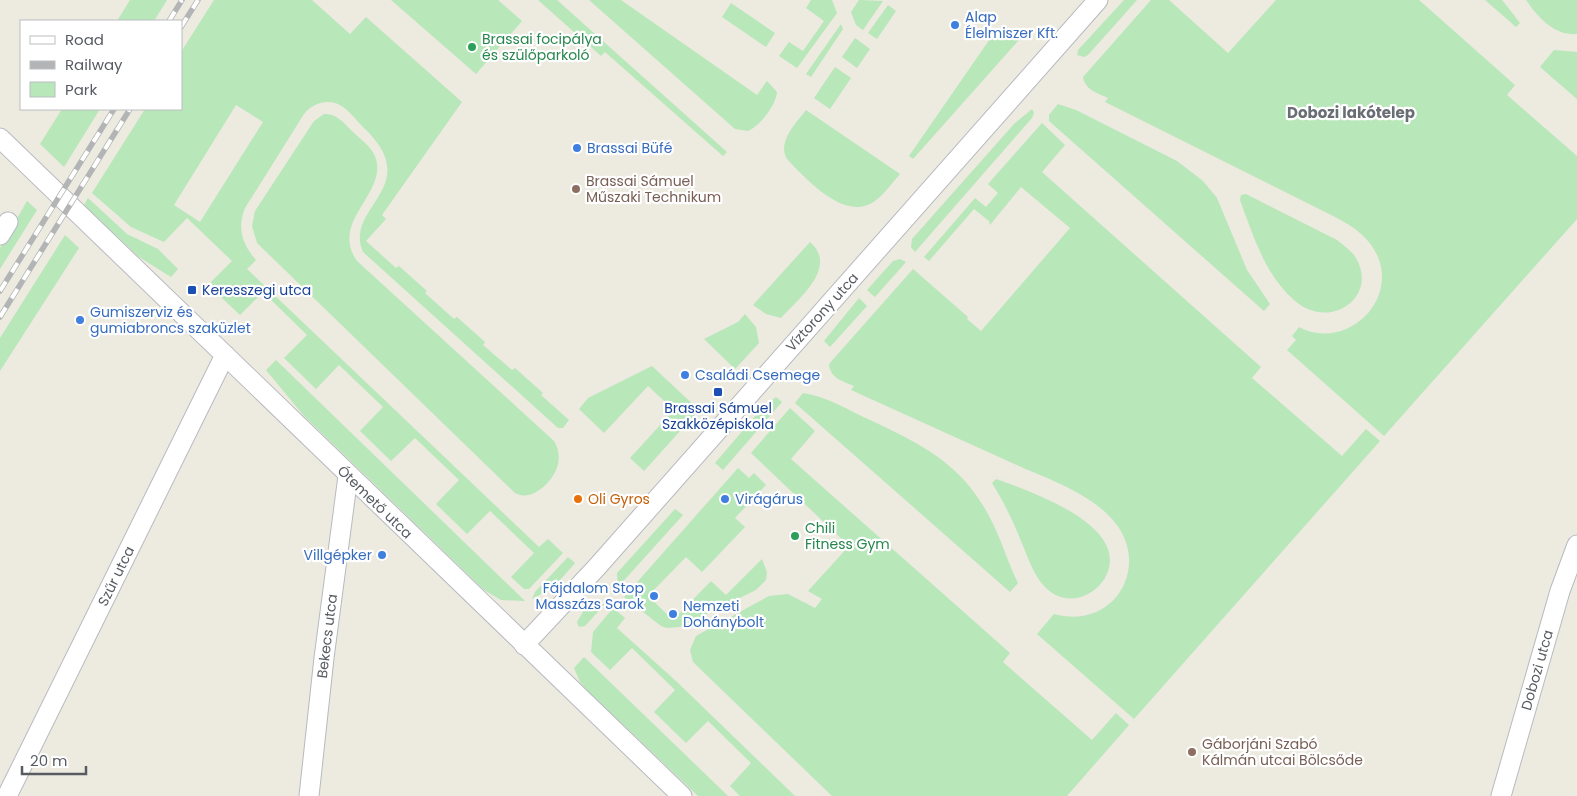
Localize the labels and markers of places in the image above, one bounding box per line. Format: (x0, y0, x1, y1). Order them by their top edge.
place label: Alap Élelmiszer Kft. (965, 7, 1058, 43)
marker: Alap Élelmiszer Kft. (949, 19, 961, 31)
place label: Brassai focipálya és szülőparkoló (482, 29, 602, 65)
marker: Brassai focipálya és szülőparkoló (466, 41, 478, 53)
place label: Brassai Büfé (587, 138, 673, 158)
marker: Brassai Büfé (571, 142, 583, 154)
place label: Brassai Sámuel Műszaki Technikum (586, 171, 721, 207)
marker: Brassai Sámuel Műszaki Technikum (570, 183, 582, 195)
place label: Keresszegi utca (202, 280, 311, 300)
marker: Keresszegi utca (186, 284, 198, 296)
place label: Gumiszerviz és gumiabroncs szaküzlet (90, 302, 251, 338)
marker: Gumiszerviz és gumiabroncs szaküzlet (74, 314, 86, 326)
place label: Családi Csemege (695, 365, 820, 385)
marker: Családi Csemege (679, 369, 691, 381)
marker: Brassai Sámuel Szakközépiskola (712, 386, 724, 398)
place label: Brassai Sámuel Szakközépiskola (662, 398, 774, 434)
place label: Oli Gyros (588, 489, 650, 509)
place label: Virágárus (735, 489, 803, 509)
marker: Oli Gyros (572, 493, 584, 505)
marker: Virágárus (719, 493, 731, 505)
place label: Chili Fitness Gym (805, 518, 890, 554)
marker: Chili Fitness Gym (789, 530, 801, 542)
place label: Villgépker (303, 545, 372, 565)
marker: Villgépker (376, 549, 388, 561)
place label: Fájdalom Stop Masszázs Sarok (536, 578, 645, 614)
marker: Fájdalom Stop Masszázs Sarok (648, 590, 660, 602)
place label: Nemzeti Dohánybolt (683, 596, 764, 632)
marker: Nemzeti Dohánybolt (667, 608, 679, 620)
place label: Gáborjáni Szabó Kálmán utcai Bölcsőde (1202, 734, 1363, 770)
marker: Gáborjáni Szabó Kálmán utcai Bölcsőde (1186, 746, 1198, 758)

